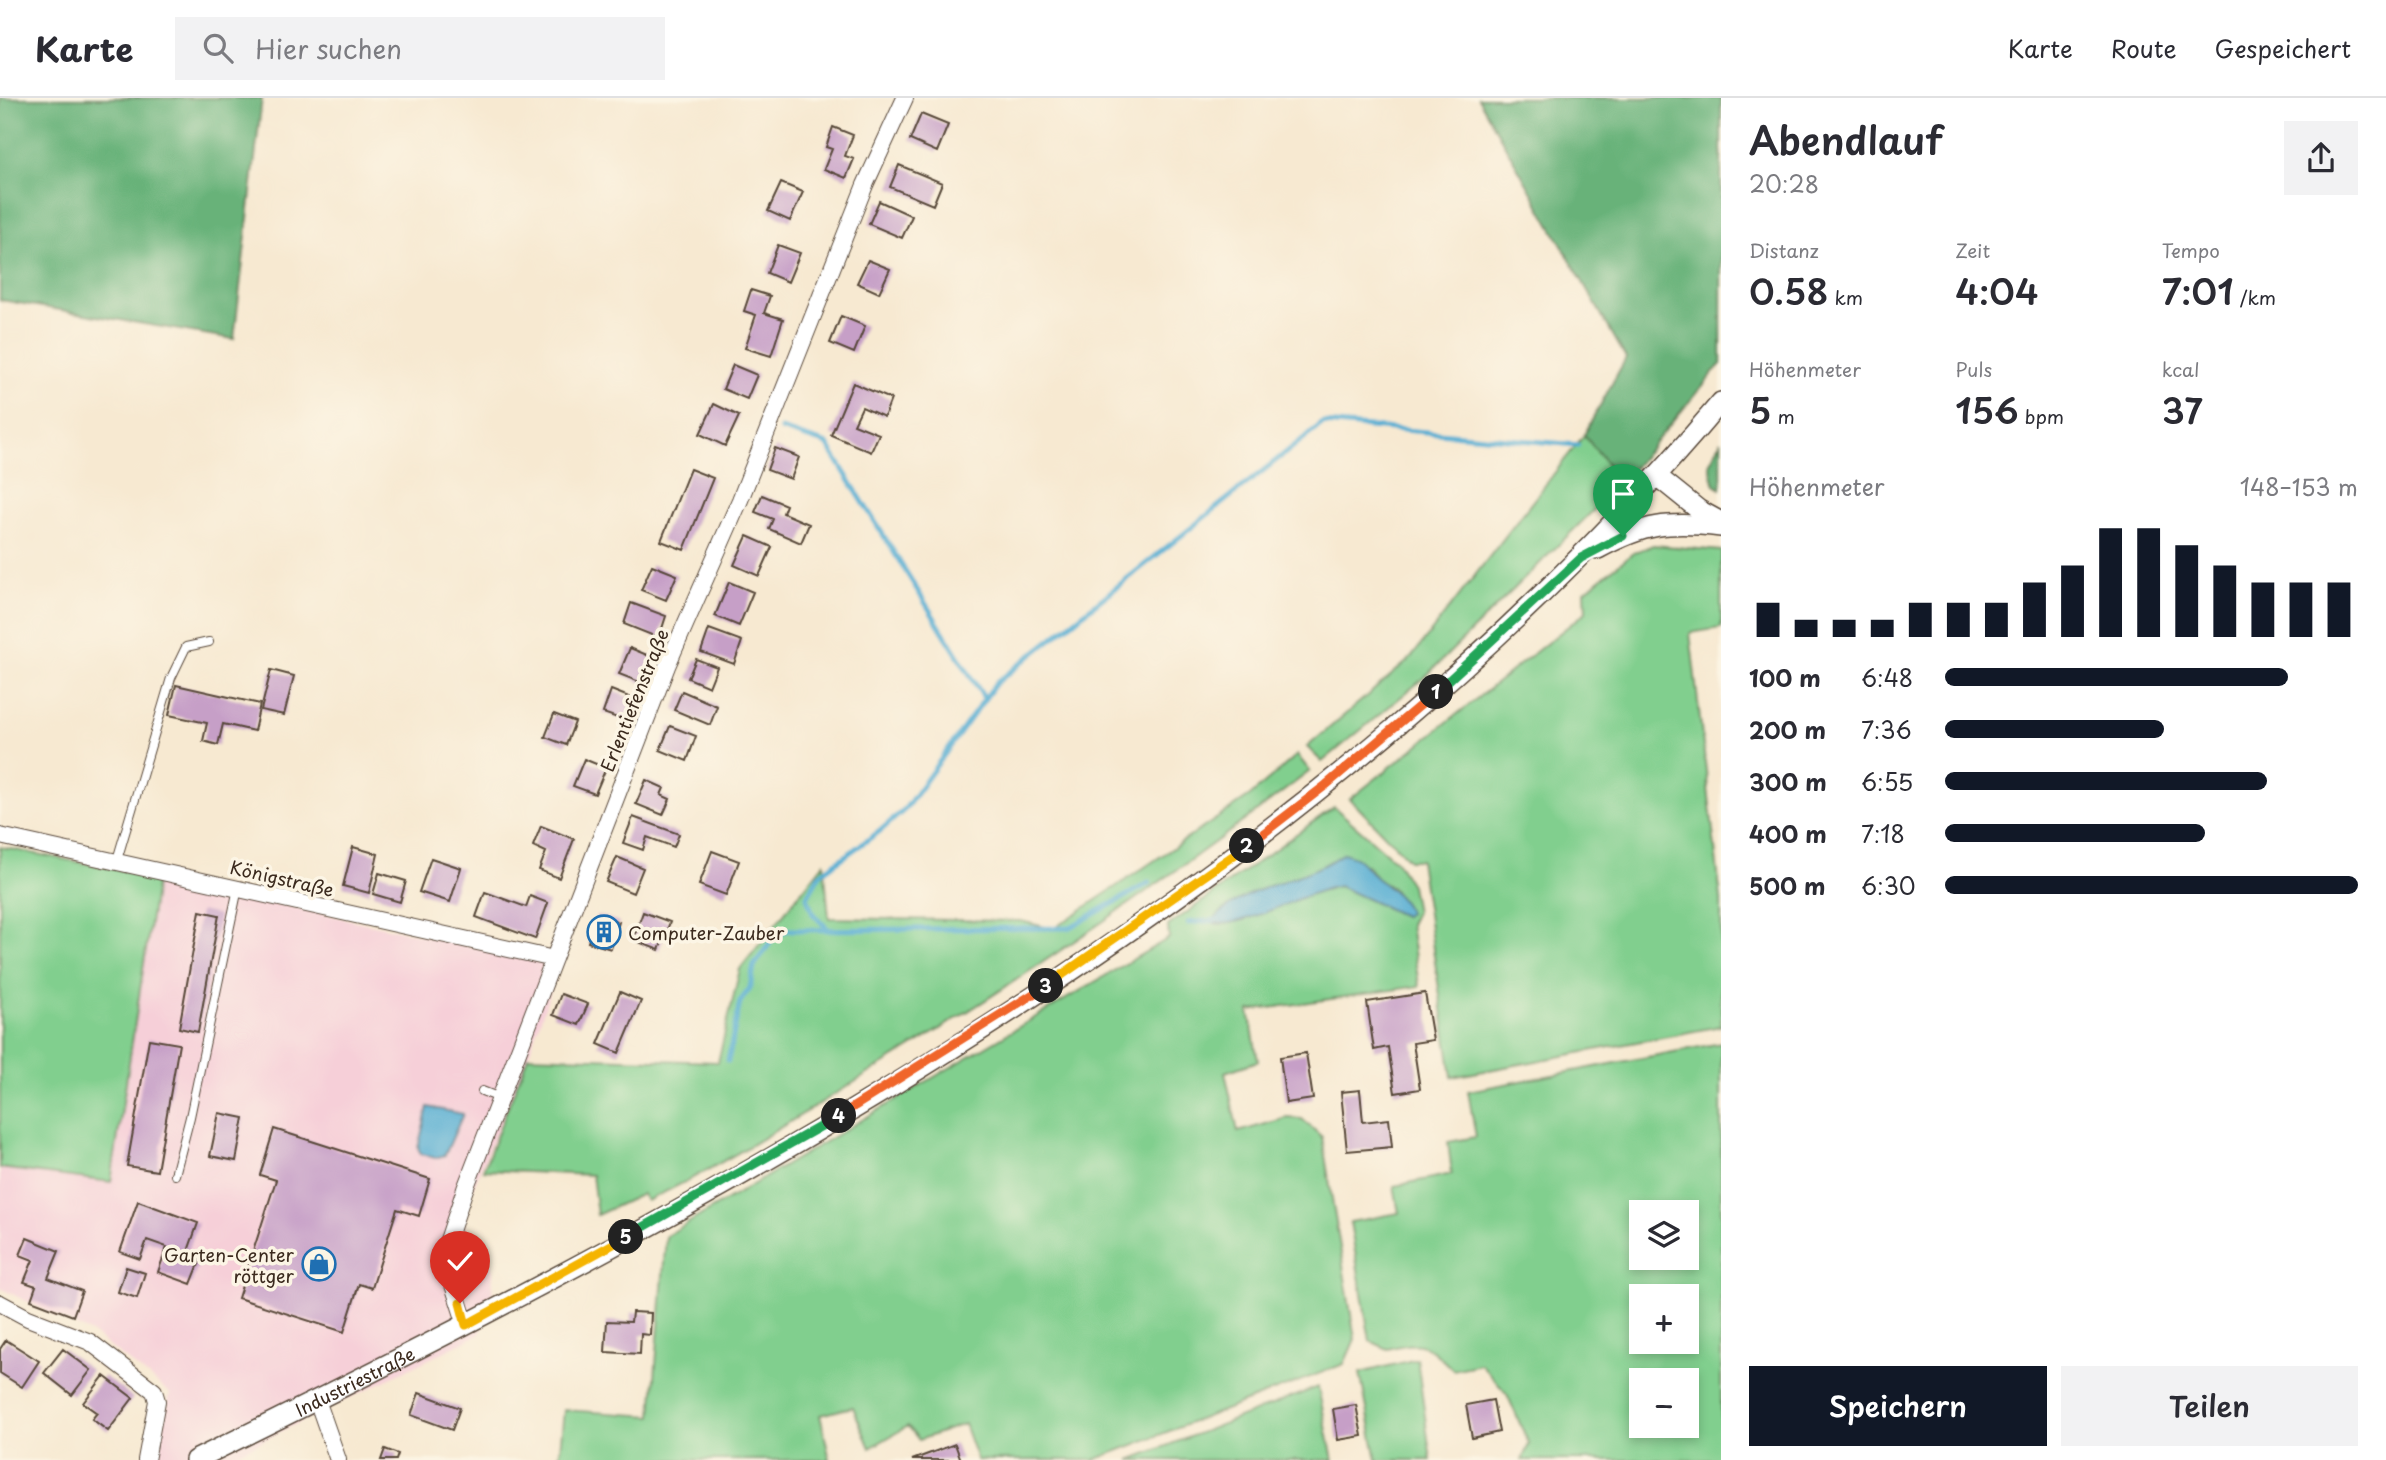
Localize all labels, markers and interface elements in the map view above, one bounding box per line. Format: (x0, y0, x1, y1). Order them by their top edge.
search box (175, 17, 665, 80)
text: Karte (35, 23, 133, 73)
icon: search (199, 29, 237, 67)
text: Hier suchen (255, 29, 402, 68)
text: Karte (2008, 30, 2073, 66)
text: Route (2111, 30, 2177, 66)
text: Gespeichert (2215, 30, 2351, 66)
text: Abendlauf (1749, 111, 1943, 168)
button: share (2284, 121, 2358, 195)
text: 20:28 (1749, 166, 1819, 201)
text: Distanz (1749, 236, 1819, 264)
text: Zeit (1955, 236, 1990, 264)
text: Tempo (2162, 236, 2220, 264)
text: 0.58 (1749, 264, 1828, 317)
text: 4:04 (1955, 264, 2039, 317)
text: 7:01 (2162, 264, 2234, 317)
text: km (1828, 283, 1863, 311)
text: /km (2234, 283, 2276, 311)
text: Höhenmeter (1749, 355, 1861, 383)
text: Puls (1955, 355, 1992, 383)
text: kcal (2162, 355, 2200, 383)
text: 5 (1749, 383, 1771, 436)
text: 156 (1955, 383, 2019, 436)
text: 37 (2162, 383, 2203, 436)
text: m (1771, 402, 1795, 430)
text: bpm (2019, 402, 2064, 430)
pin (1593, 464, 1653, 536)
text: Höhenmeter (1749, 469, 1885, 504)
text: 148–153 m (2240, 469, 2358, 504)
icon: arrive (1604, 475, 1642, 513)
street label: Erlentiefenstraße (593, 625, 675, 775)
text: 100 m (1749, 660, 1821, 695)
text: 6:48 (1861, 660, 1913, 695)
pin: 1 (1418, 674, 1454, 710)
text: 1 (1431, 677, 1440, 705)
text: 200 m (1749, 712, 1826, 747)
text: 7:36 (1861, 712, 1912, 747)
text: 300 m (1749, 764, 1827, 799)
text: 6:55 (1861, 764, 1913, 799)
text: 400 m (1749, 816, 1827, 851)
text: 7:18 (1861, 816, 1905, 851)
pin: 2 (1230, 828, 1264, 864)
text: 2 (1240, 831, 1253, 859)
street label: Königstraße (227, 853, 337, 903)
text: 500 m (1749, 868, 1826, 903)
text: 6:30 (1861, 868, 1916, 903)
building icon: Computer-Zauber (585, 913, 623, 951)
place label: Computer-Zauber (628, 919, 785, 946)
pin: 3 (1028, 968, 1064, 1004)
text: 3 (1039, 971, 1052, 999)
pin: 4 (822, 1098, 856, 1134)
text: 4 (832, 1101, 845, 1129)
map controls (1629, 1200, 1699, 1438)
button: layers (1629, 1200, 1699, 1270)
pin: 5 (608, 1220, 644, 1254)
text: 5 (619, 1222, 632, 1250)
pin (430, 1231, 490, 1303)
place label: Garten-Center röttger (164, 1241, 295, 1289)
icon: check (441, 1242, 479, 1280)
shop icon: Garten-Center röttger (300, 1245, 338, 1283)
button: + (1629, 1284, 1699, 1354)
street label: Industriestraße (290, 1339, 419, 1422)
button: Speichern (1749, 1366, 2047, 1446)
button: Teilen (2061, 1366, 2358, 1446)
button: − (1629, 1368, 1699, 1438)

